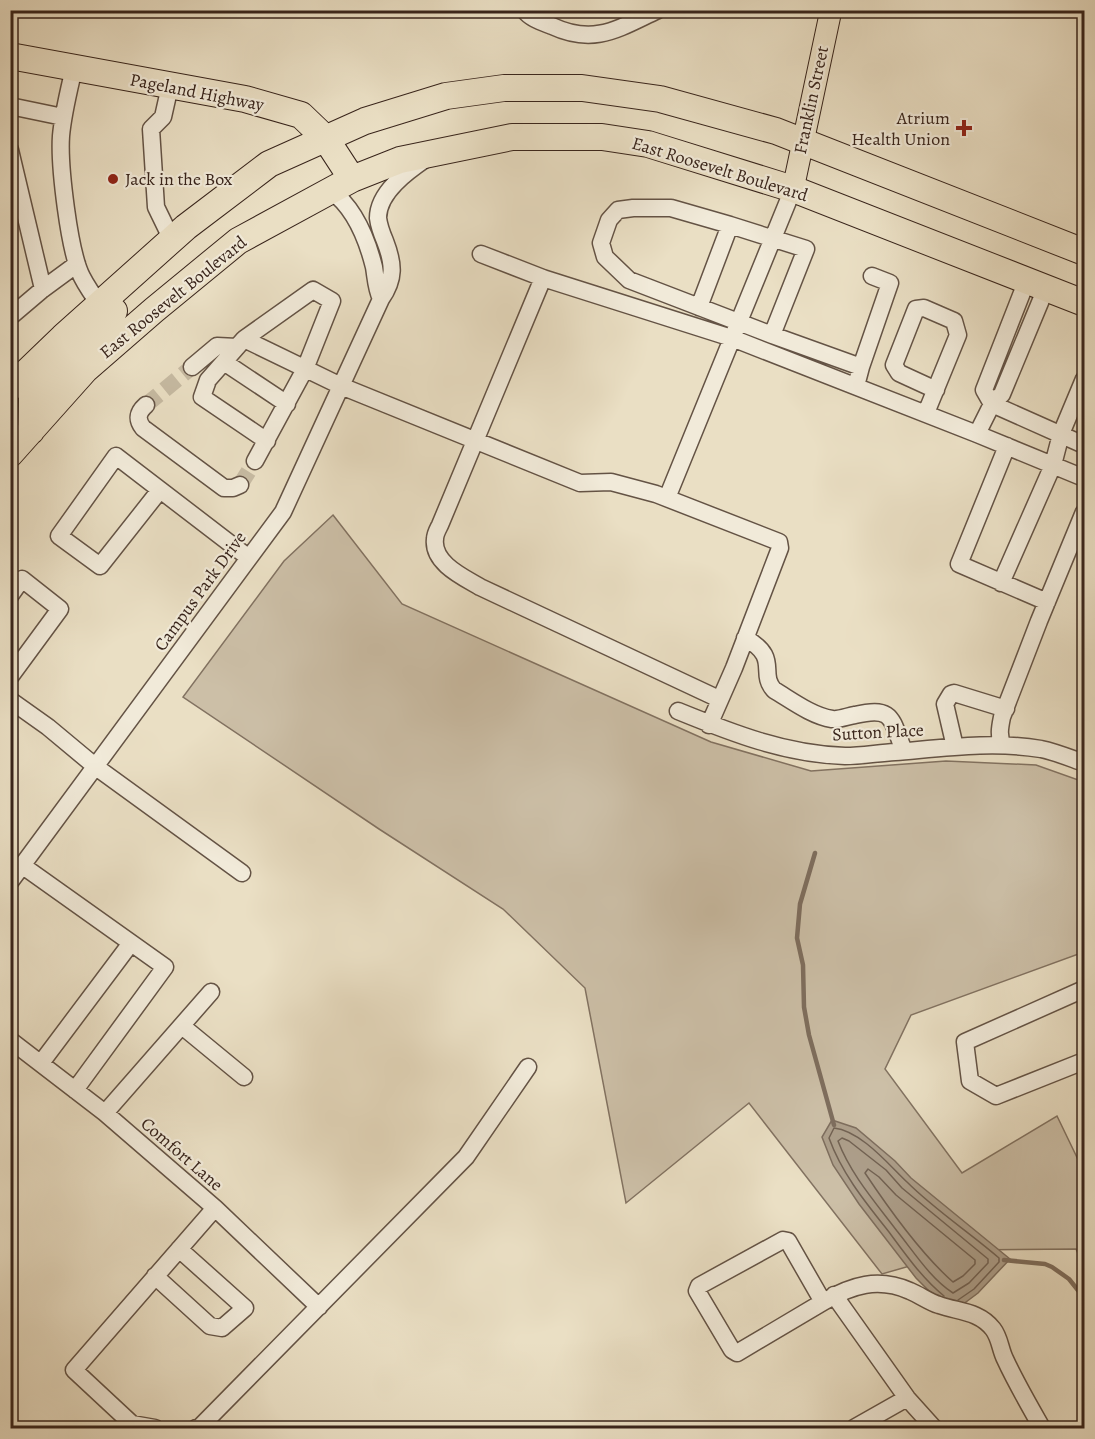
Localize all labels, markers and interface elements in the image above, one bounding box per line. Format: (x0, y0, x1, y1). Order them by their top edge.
street label: Franklin Street (788, 44, 834, 156)
street label: Pageland Highway (128, 67, 267, 117)
place label: Atrium Health Union (851, 106, 950, 151)
marker: Atrium Health Union (955, 119, 973, 137)
street label: East Roosevelt Boulevard (629, 131, 811, 207)
place label: Jack in the Box (125, 167, 233, 191)
marker: Jack in the Box (106, 172, 120, 186)
street label: East Roosevelt Boulevard (94, 230, 252, 364)
street label: Campus Park Drive (148, 526, 252, 656)
street label: Sutton Place (832, 718, 924, 746)
street label: Comfort Lane (136, 1112, 228, 1196)

